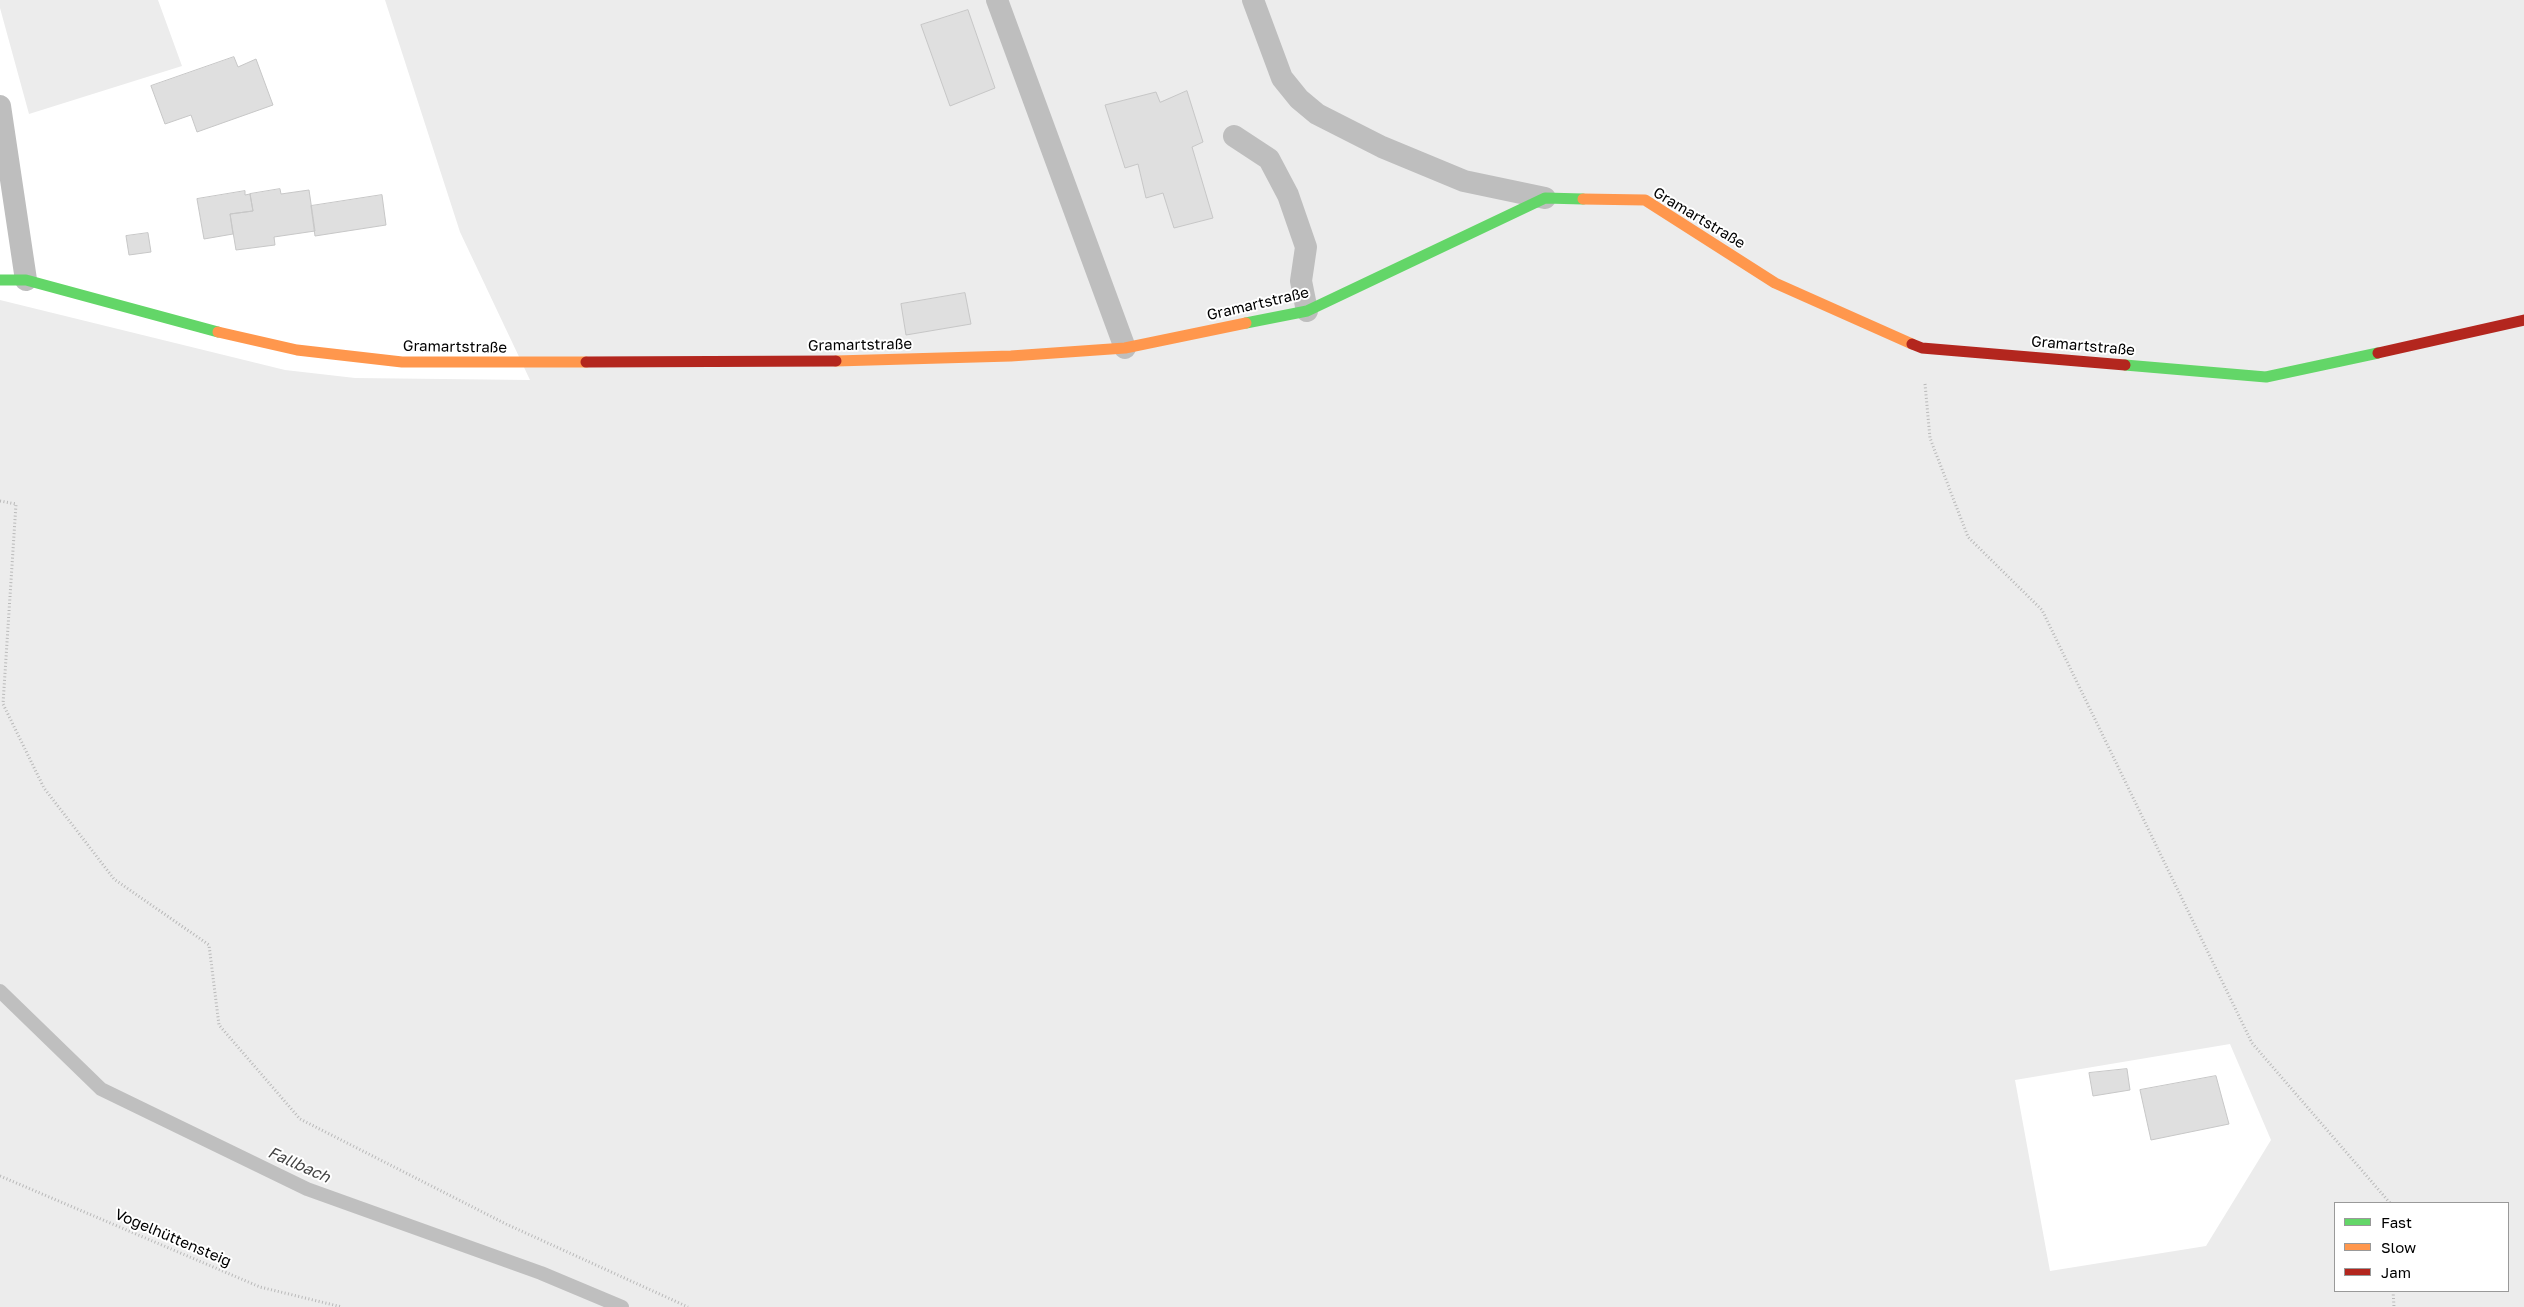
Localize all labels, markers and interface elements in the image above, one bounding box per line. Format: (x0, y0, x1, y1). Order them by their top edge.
street label: Gramartstraße (1650, 183, 1748, 253)
street label: Gramartstraße (1205, 284, 1311, 324)
street label: Gramartstraße (2030, 332, 2136, 360)
street label: Gramartstraße (808, 335, 912, 355)
street label: Gramartstraße (403, 337, 507, 357)
water label: Fallbach (265, 1143, 333, 1187)
legend (2334, 1202, 2509, 1292)
street label: Vogelhüttensteig (112, 1205, 234, 1271)
text: Fast (2381, 1213, 2412, 1231)
text: Slow (2381, 1238, 2416, 1256)
text: Jam (2381, 1263, 2411, 1281)

